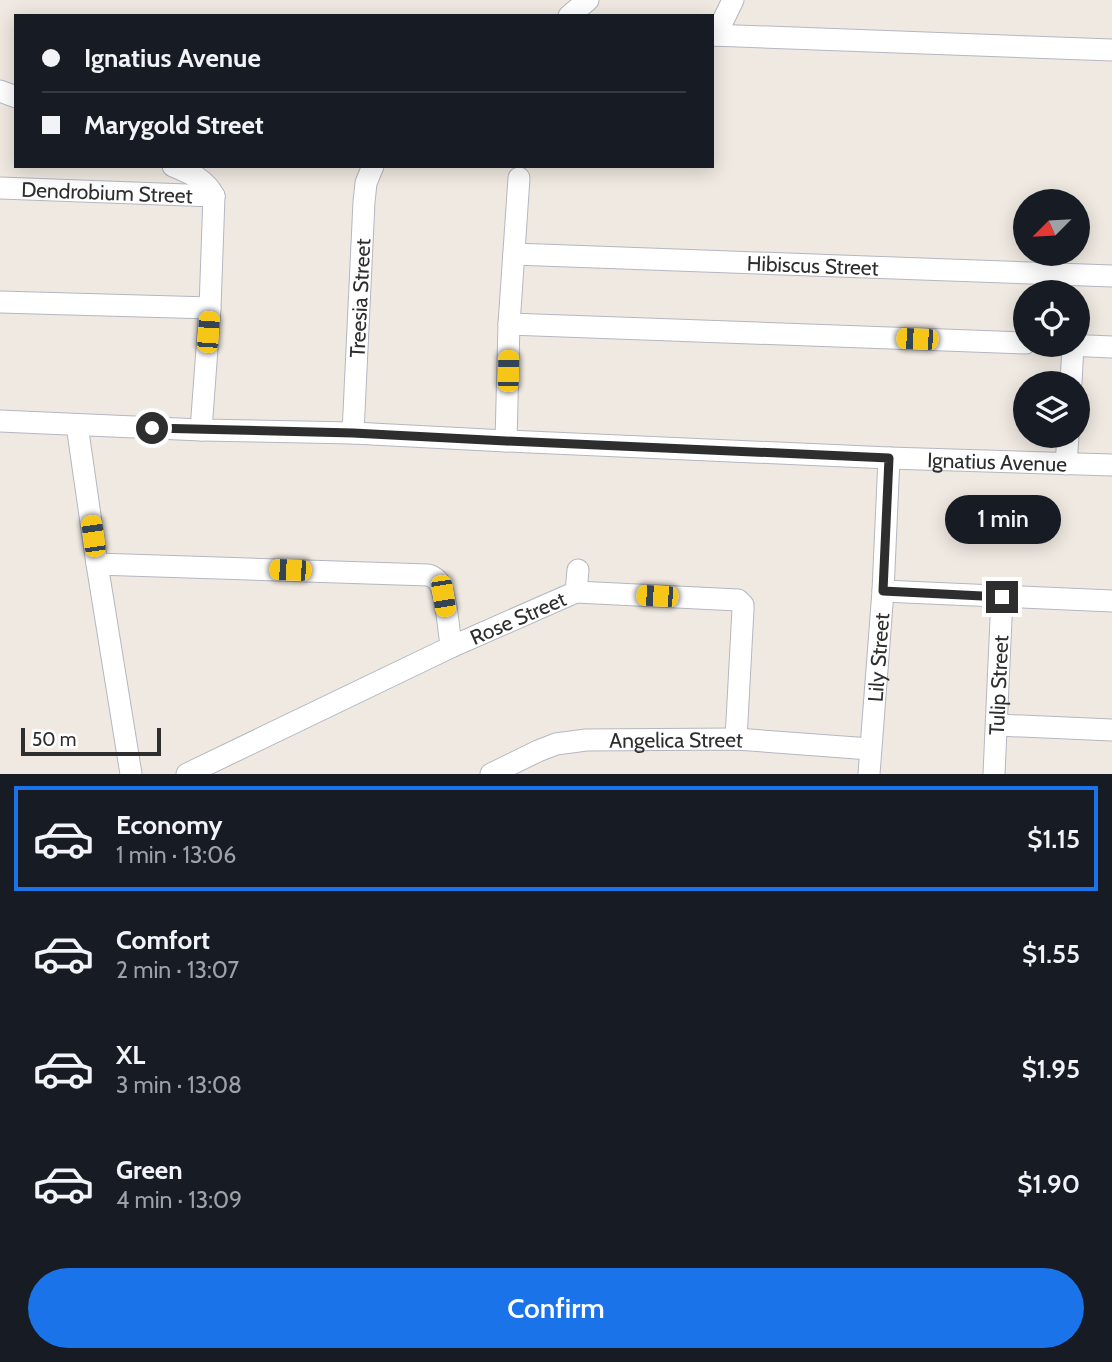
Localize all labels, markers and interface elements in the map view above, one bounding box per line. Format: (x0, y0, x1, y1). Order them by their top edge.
text: Ignatius Avenue (84, 42, 261, 74)
text: Marygold Street (84, 109, 264, 141)
street label: Dendrobium Street (21, 176, 193, 208)
north arrow (1013, 189, 1090, 266)
map controls (1013, 189, 1090, 448)
street label: Treesia Street (344, 238, 375, 358)
street label: Hibiscus Street (746, 250, 879, 280)
button: locate (1013, 280, 1090, 357)
car (197, 310, 220, 354)
car (896, 328, 939, 350)
car (498, 350, 519, 392)
button: layers (1013, 371, 1090, 448)
route start (136, 412, 168, 444)
street label: Ignatius Avenue (927, 447, 1068, 476)
callout: 1 min (944, 496, 1060, 544)
text: 1 min (977, 505, 1029, 533)
car (80, 514, 107, 558)
car (269, 559, 312, 581)
car (430, 574, 457, 618)
route end (986, 581, 1018, 613)
car (636, 584, 679, 608)
street label: Rose Street (466, 586, 570, 650)
street label: Lily Street (862, 612, 894, 703)
street label: Tulip Street (983, 634, 1013, 736)
scale bar (21, 725, 161, 757)
street label: Angelica Street (609, 726, 744, 752)
text: 50 m (32, 728, 76, 751)
icon: car (32, 807, 95, 870)
text: Economy (116, 809, 222, 841)
text: $1.15 (1027, 823, 1080, 855)
text: 1 min · 13:06 (116, 841, 236, 869)
icon: car (32, 922, 95, 985)
text: Comfort (116, 924, 210, 956)
text: $1.55 (1022, 938, 1080, 970)
text: 2 min · 13:07 (116, 956, 239, 984)
icon: car (32, 1037, 95, 1100)
text: XL (116, 1039, 145, 1071)
text: $1.95 (1022, 1053, 1080, 1085)
text: 3 min · 13:08 (116, 1071, 242, 1099)
icon: car (32, 1152, 95, 1215)
text: Green (116, 1154, 183, 1186)
text: $1.90 (1017, 1168, 1080, 1200)
text: 4 min · 13:09 (116, 1186, 242, 1214)
button: Confirm (28, 1268, 1084, 1348)

